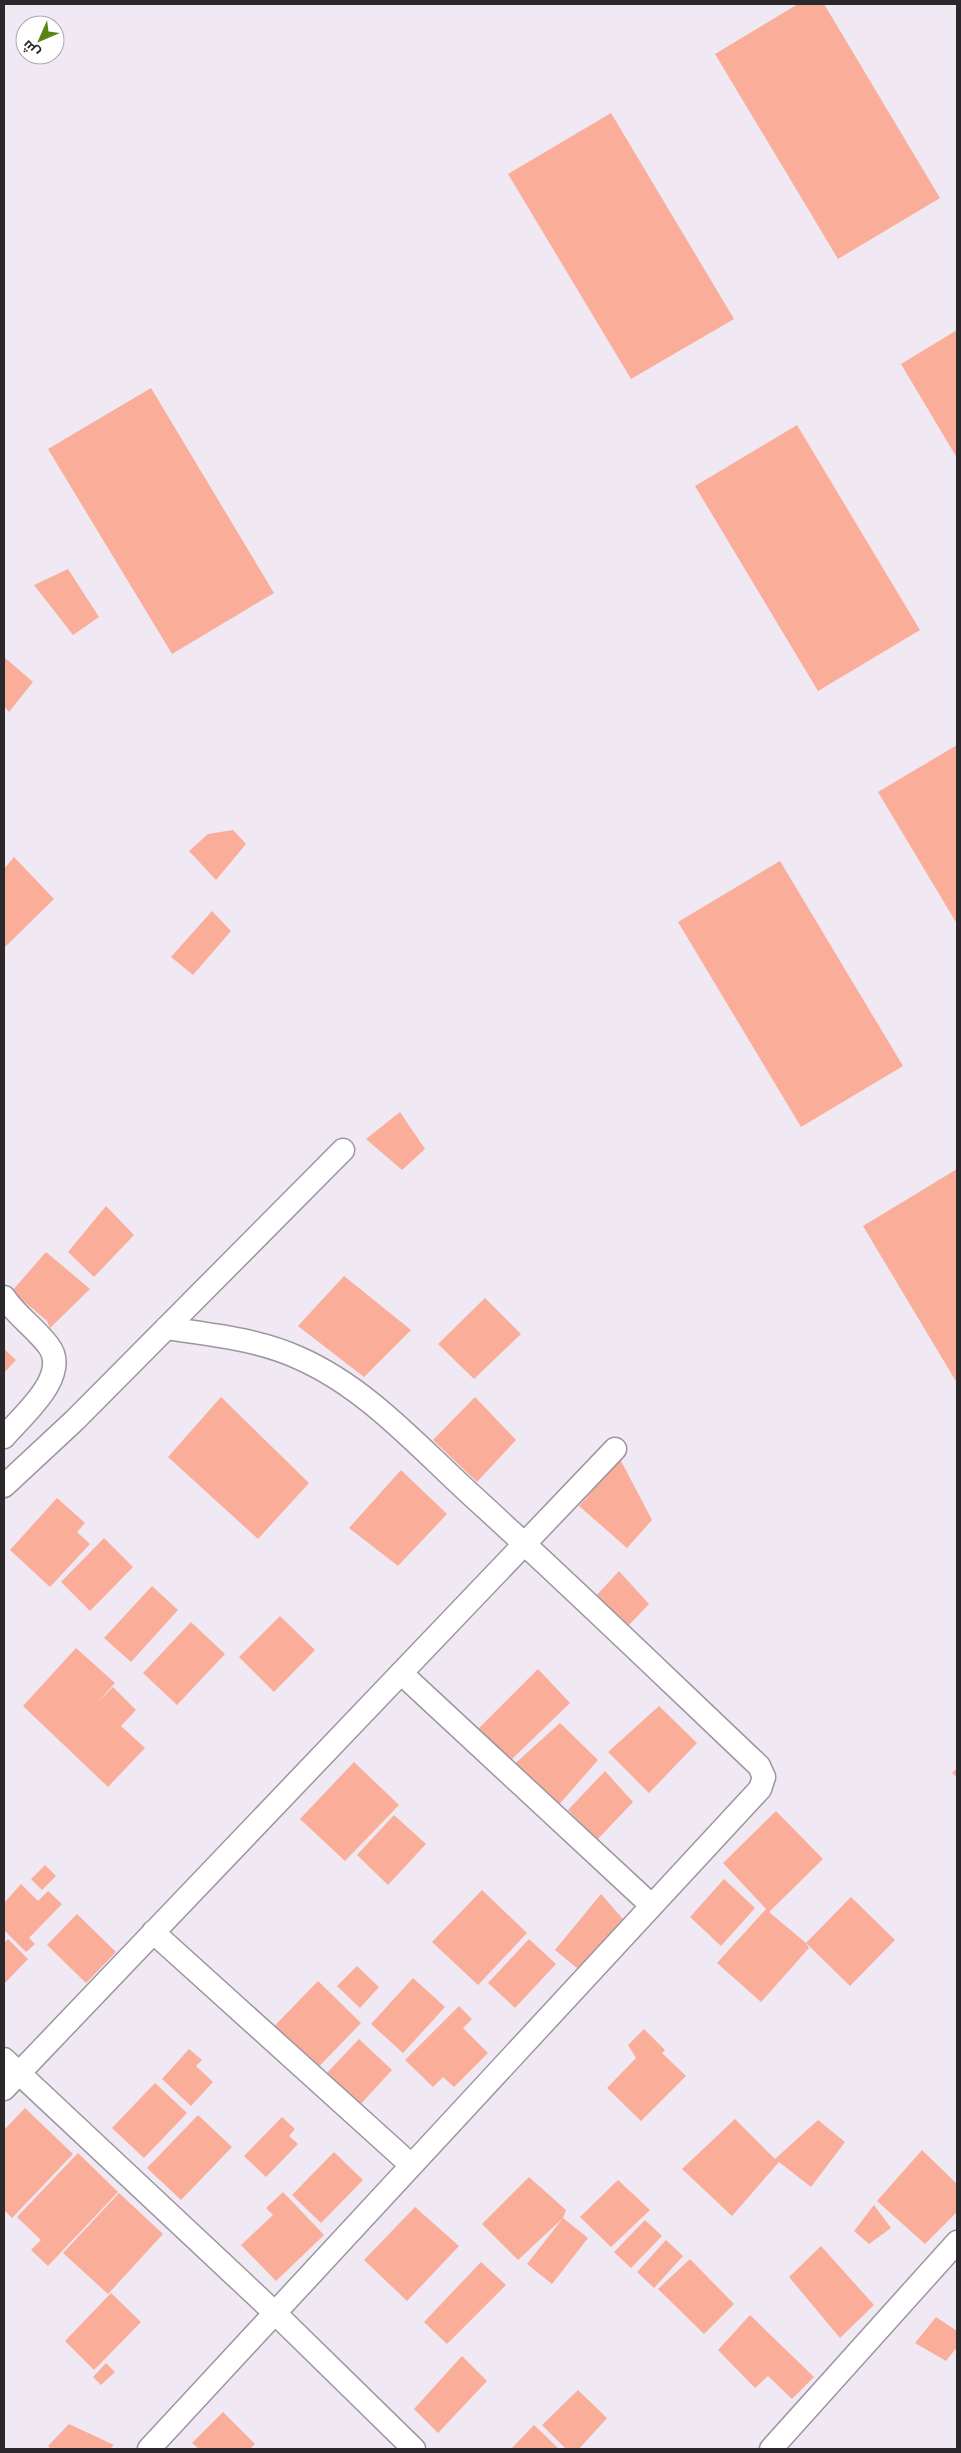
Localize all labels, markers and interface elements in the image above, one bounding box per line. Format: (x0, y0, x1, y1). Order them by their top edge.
north arrow (15, 15, 65, 65)
text: ش (19, 36, 44, 61)

